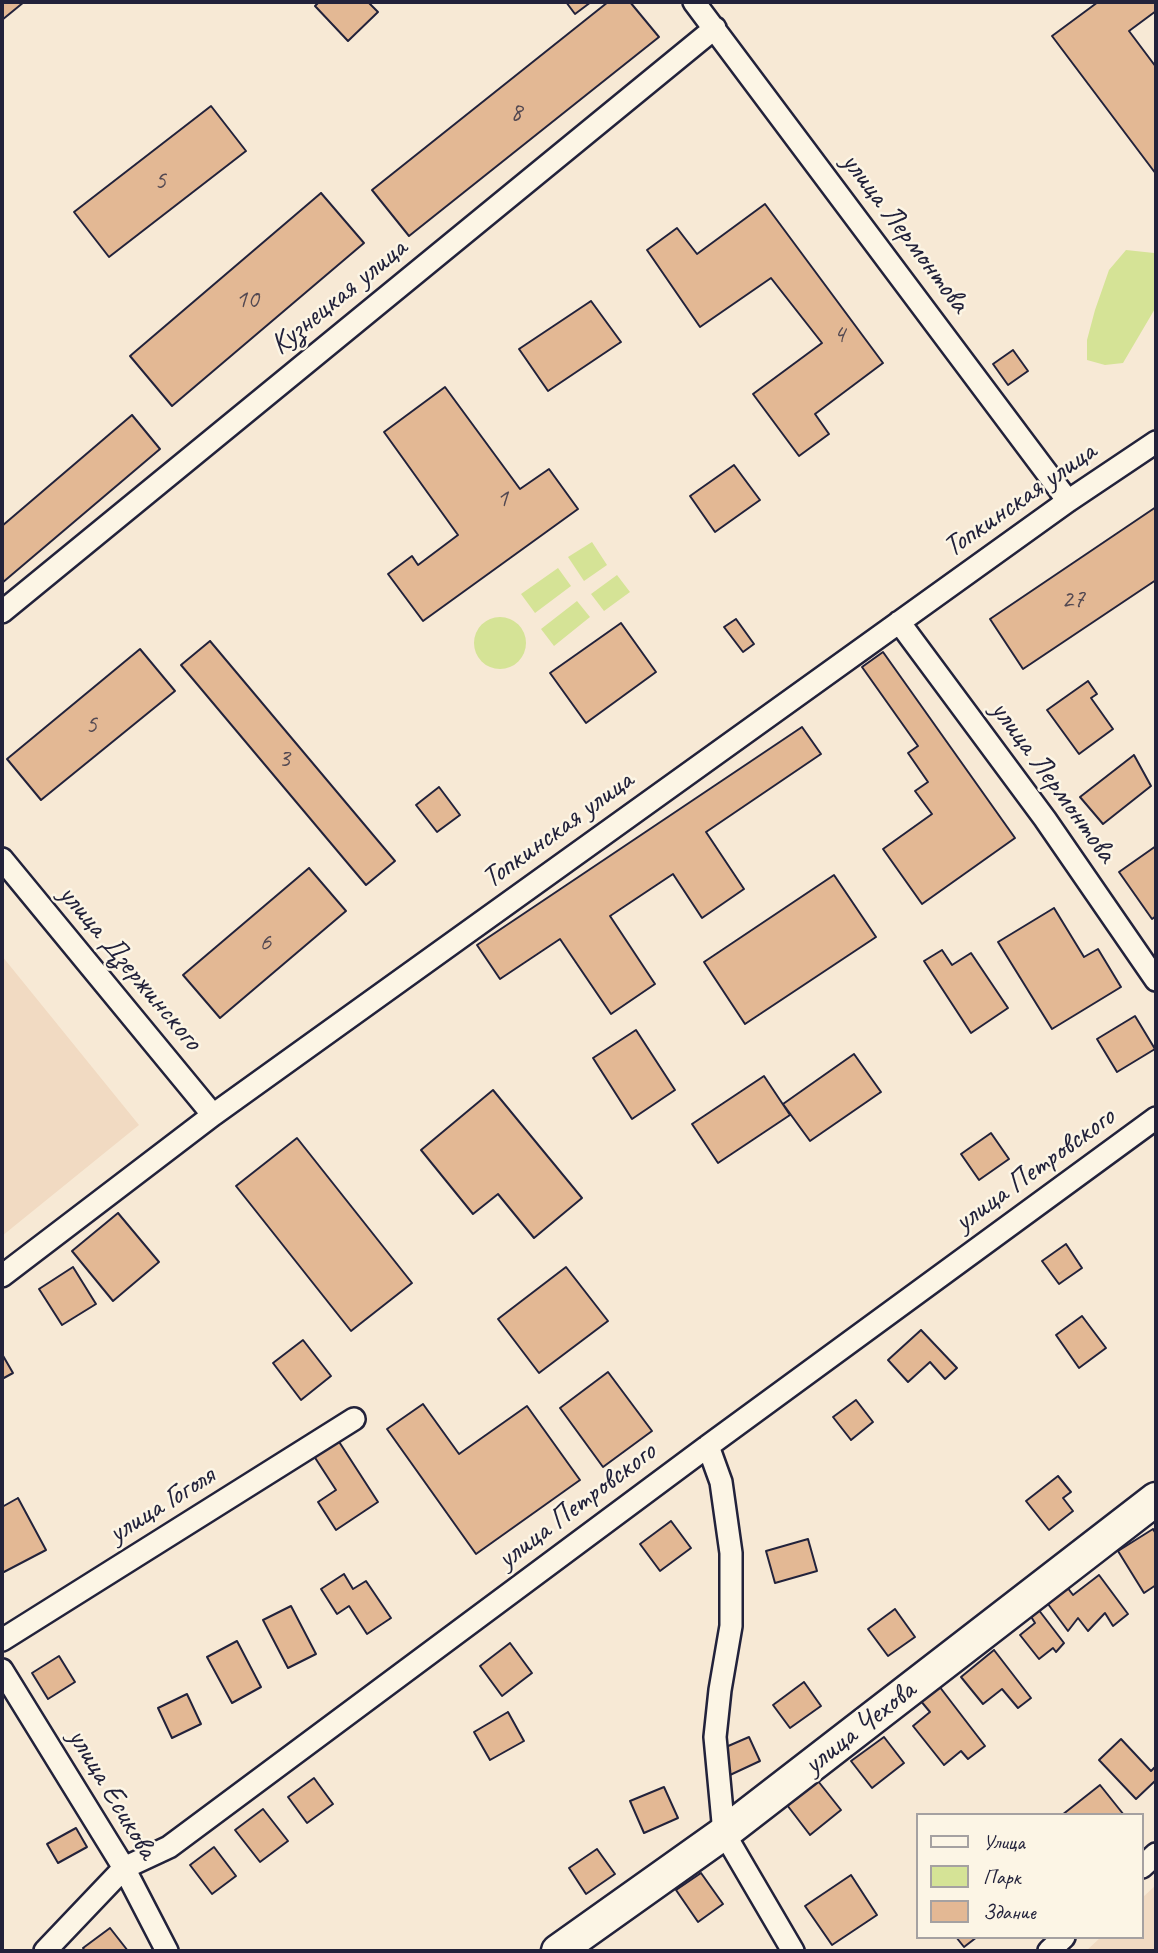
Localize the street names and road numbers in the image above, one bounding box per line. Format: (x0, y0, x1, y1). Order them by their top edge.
street label: улица Лермонтова (833, 146, 977, 320)
street label: Кузнецкая улица (263, 231, 415, 363)
street label: Топкинская улица (937, 434, 1103, 566)
street label: улица Лермонтова (982, 694, 1124, 870)
street label: Топкинская улица (475, 763, 641, 897)
street label: улица Дзержинского (50, 878, 210, 1058)
street label: улица Петровского (948, 1100, 1122, 1240)
street label: улица Петровского (490, 1435, 664, 1577)
street label: улица Гоголя (102, 1458, 222, 1552)
street label: улица Чехова (797, 1673, 923, 1783)
street label: улица Есикова (59, 1722, 165, 1866)

